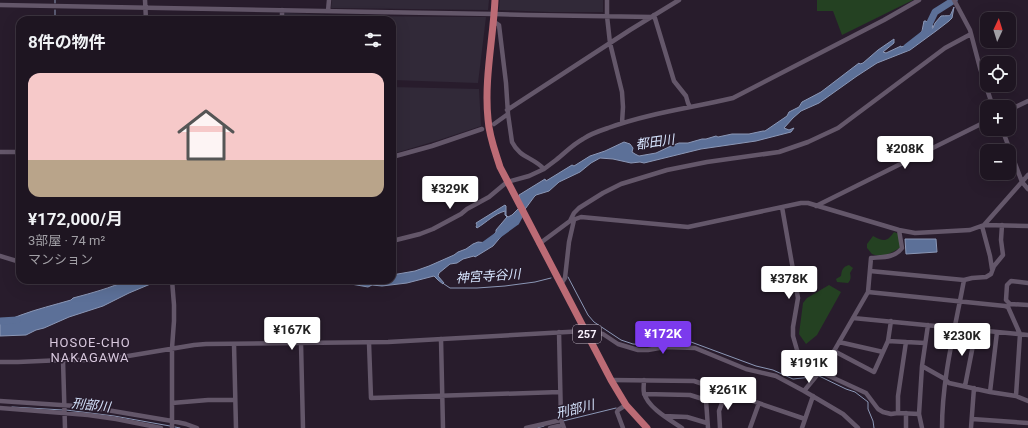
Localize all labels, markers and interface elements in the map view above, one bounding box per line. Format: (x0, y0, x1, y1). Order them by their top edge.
north arrow (980, 12, 1016, 48)
map controls (980, 12, 1016, 180)
icon: filters (362, 29, 384, 51)
text: 8件の物件 (28, 32, 106, 52)
button: locate (980, 56, 1016, 92)
icon: home (170, 99, 242, 171)
button: + (980, 100, 1016, 136)
water label: 都田川 (635, 132, 677, 152)
pin: ¥208K (877, 136, 933, 170)
text: ¥208K (886, 141, 924, 156)
button: − (980, 144, 1016, 180)
pin: ¥329K (422, 176, 478, 210)
text: ¥329K (431, 181, 469, 196)
text: ¥172,000/月 (28, 209, 123, 229)
text: 3部屋 · 74 m² (28, 233, 105, 248)
text: マンション (28, 252, 93, 267)
water label: 神宮寺谷川 (455, 266, 523, 286)
pin: ¥378K (761, 266, 817, 300)
text: ¥378K (770, 271, 808, 286)
pin: ¥167K (264, 317, 320, 351)
pin: ¥172K (635, 321, 691, 355)
text: ¥167K (273, 322, 311, 337)
pin: ¥230K (934, 323, 990, 357)
road number: 257 (573, 325, 601, 343)
text: ¥172K (644, 326, 682, 341)
text: ¥230K (943, 328, 981, 343)
district label: HOSOE-CHO NAKAGAWA (49, 335, 131, 365)
pin: ¥191K (781, 350, 837, 384)
text: ¥191K (790, 355, 828, 370)
pin: ¥261K (700, 377, 756, 411)
text: ¥261K (709, 382, 747, 397)
water label: 刑部川 (71, 396, 113, 415)
water label: 刑部川 (554, 397, 598, 421)

